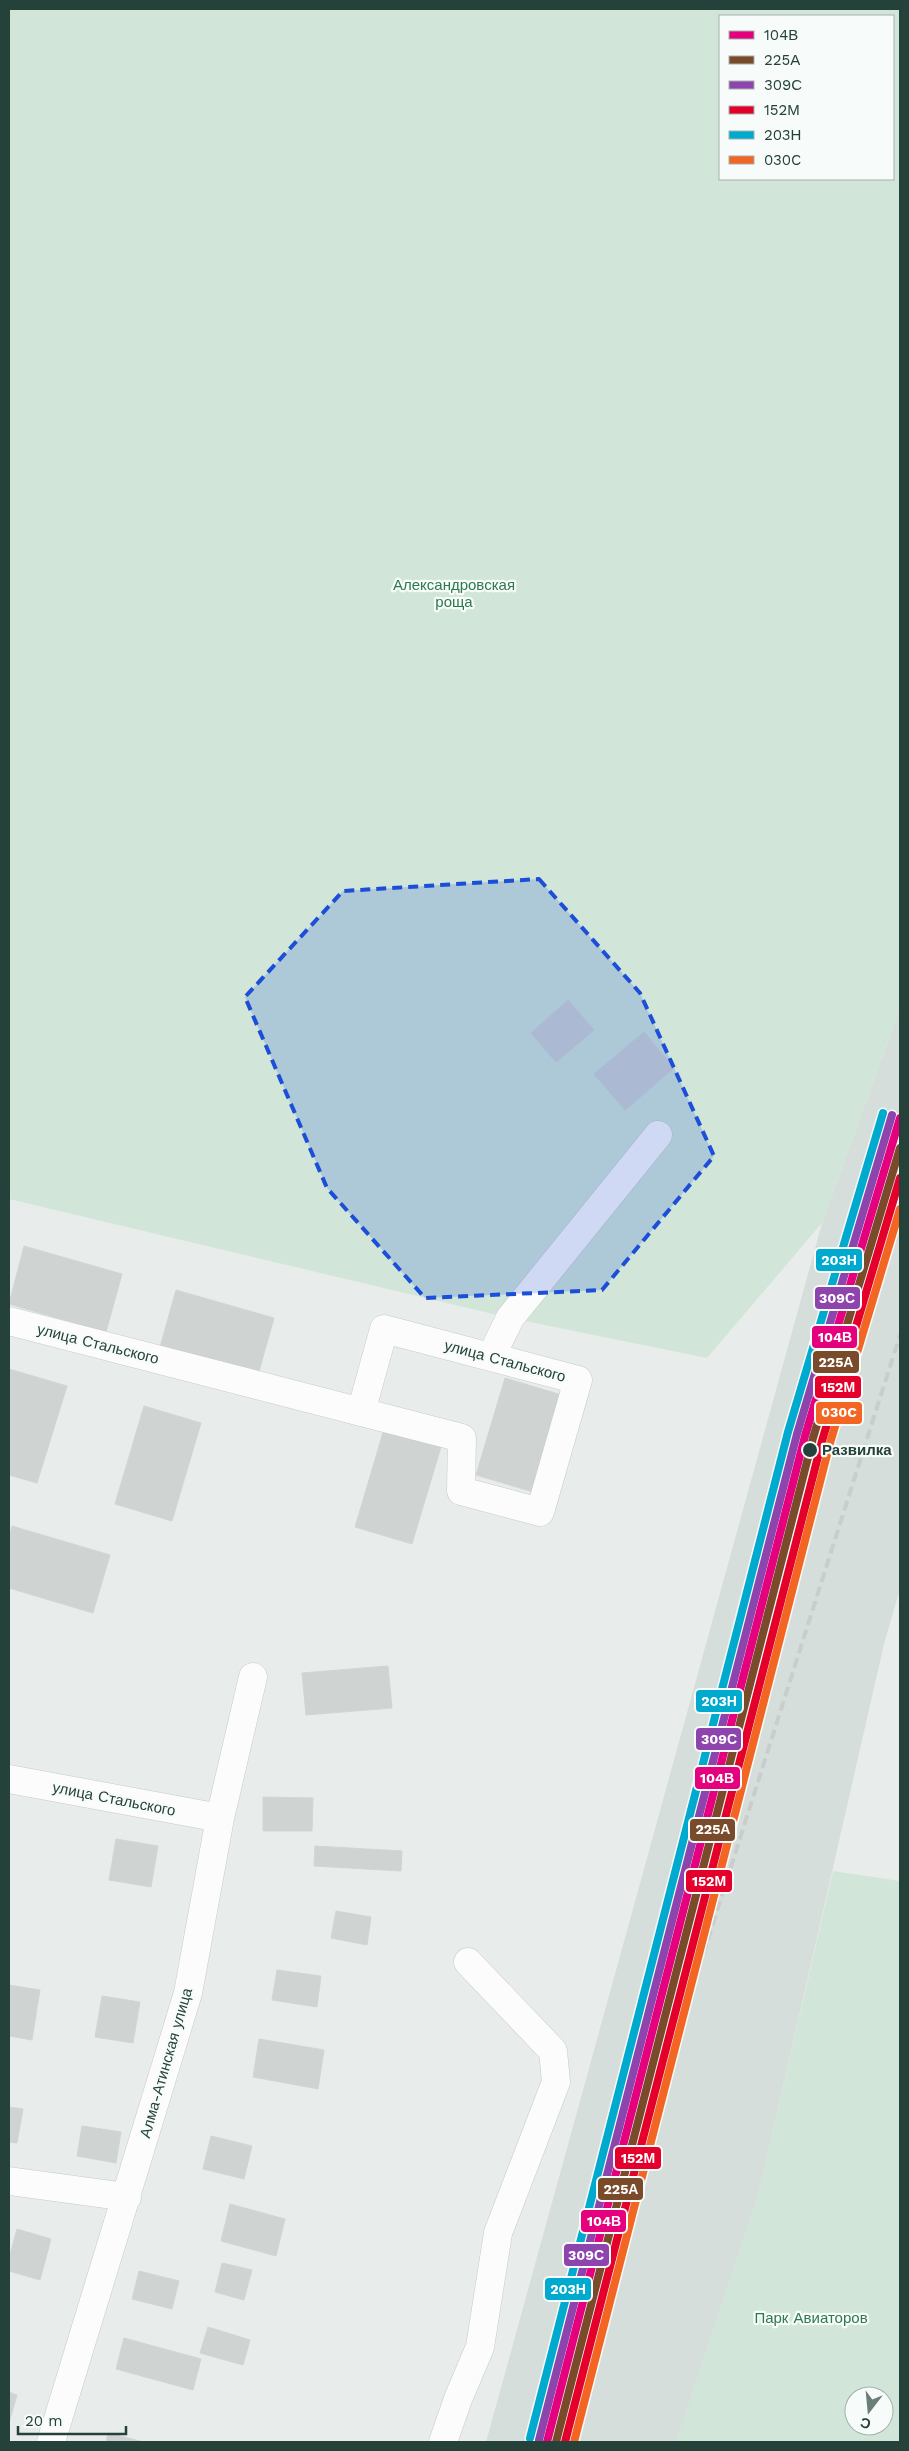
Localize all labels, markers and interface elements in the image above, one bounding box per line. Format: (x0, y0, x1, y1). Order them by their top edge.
legend (719, 15, 894, 180)
text: 104В (764, 26, 798, 44)
text: 225А (764, 51, 800, 69)
text: 309С (764, 76, 802, 94)
text: 152М (764, 101, 800, 119)
text: 203Н (764, 126, 801, 144)
text: 030C (764, 151, 801, 169)
park label: Александровская роща (393, 576, 515, 611)
line badge: 203Н (815, 1248, 863, 1272)
text: 203Н (821, 1252, 857, 1268)
line badge: 309С (814, 1286, 861, 1310)
text: 309С (819, 1290, 855, 1306)
street label: улица Стальского (35, 1320, 161, 1368)
line badge: 104В (811, 1325, 858, 1349)
text: 104В (818, 1329, 852, 1345)
street label: улица Стальского (442, 1336, 568, 1386)
line badge: 225А (812, 1350, 860, 1374)
text: 225А (819, 1354, 853, 1370)
line badge: 152М (814, 1375, 862, 1399)
text: 152М (821, 1379, 855, 1395)
line badge: 030C (815, 1401, 863, 1425)
text: 030C (821, 1404, 857, 1420)
marker: Развилка (801, 1441, 819, 1459)
place label: Развилка (822, 1441, 892, 1459)
line badge: 203Н (695, 1689, 743, 1713)
text: 203Н (701, 1693, 737, 1709)
line badge: 309С (695, 1727, 742, 1751)
text: 309С (701, 1731, 737, 1747)
line badge: 104В (694, 1766, 741, 1790)
text: 104В (700, 1770, 734, 1786)
street label: улица Стальского (51, 1778, 177, 1820)
line badge: 225А (689, 1818, 736, 1842)
text: 225А (696, 1821, 730, 1837)
line badge: 152М (685, 1869, 733, 1893)
text: 152М (692, 1873, 726, 1889)
street label: Алма-Атинская улица (136, 1985, 196, 2140)
line badge: 152М (614, 2146, 662, 2170)
text: 152М (621, 2150, 655, 2166)
line badge: 225А (597, 2177, 644, 2201)
text: 225А (604, 2181, 638, 2197)
line badge: 104В (580, 2209, 627, 2233)
text: 104В (587, 2213, 621, 2229)
line badge: 309С (563, 2243, 610, 2267)
text: 309С (568, 2247, 604, 2263)
line badge: 203Н (544, 2277, 592, 2301)
text: 203Н (550, 2281, 586, 2297)
park label: Парк Авиаторов (754, 2309, 868, 2327)
north arrow (844, 2386, 894, 2436)
scale bar (18, 2404, 125, 2436)
text: 20 m (25, 2412, 63, 2430)
text: С (858, 2414, 872, 2433)

